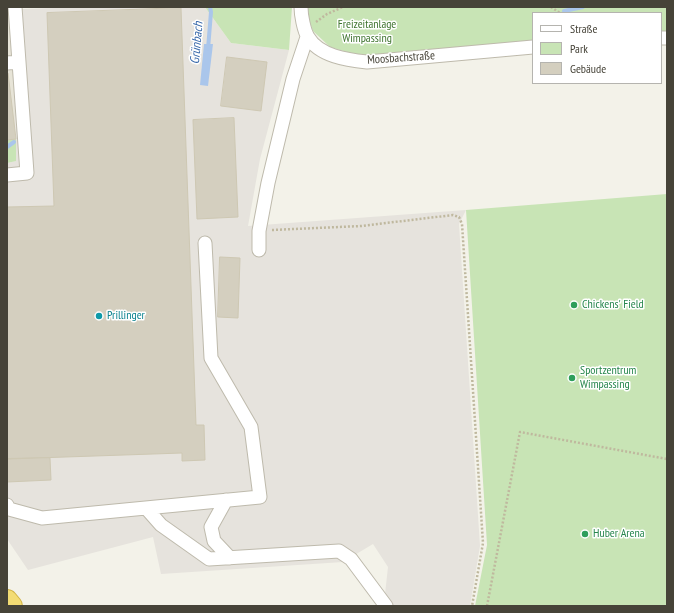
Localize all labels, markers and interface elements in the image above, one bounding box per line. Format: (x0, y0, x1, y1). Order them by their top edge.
legend (532, 12, 662, 84)
park label: Freizeitanlage Wimpassing (338, 18, 396, 46)
water label: Grünbach (187, 21, 207, 65)
text: Straße (570, 21, 597, 36)
text: Park (570, 41, 588, 56)
street label: Moosbachstraße (367, 48, 435, 68)
text: Gebäude (570, 61, 606, 76)
place label: Chickens' Field (582, 298, 644, 312)
marker: Chickens' Field (569, 300, 579, 310)
place label: Prillinger (107, 309, 145, 323)
marker: Prillinger (94, 311, 104, 321)
place label: Sportzentrum Wimpassing (580, 364, 636, 392)
marker: Sportzentrum Wimpassing (567, 373, 577, 383)
place label: Huber Arena (593, 527, 645, 541)
marker: Huber Arena (580, 529, 590, 539)

